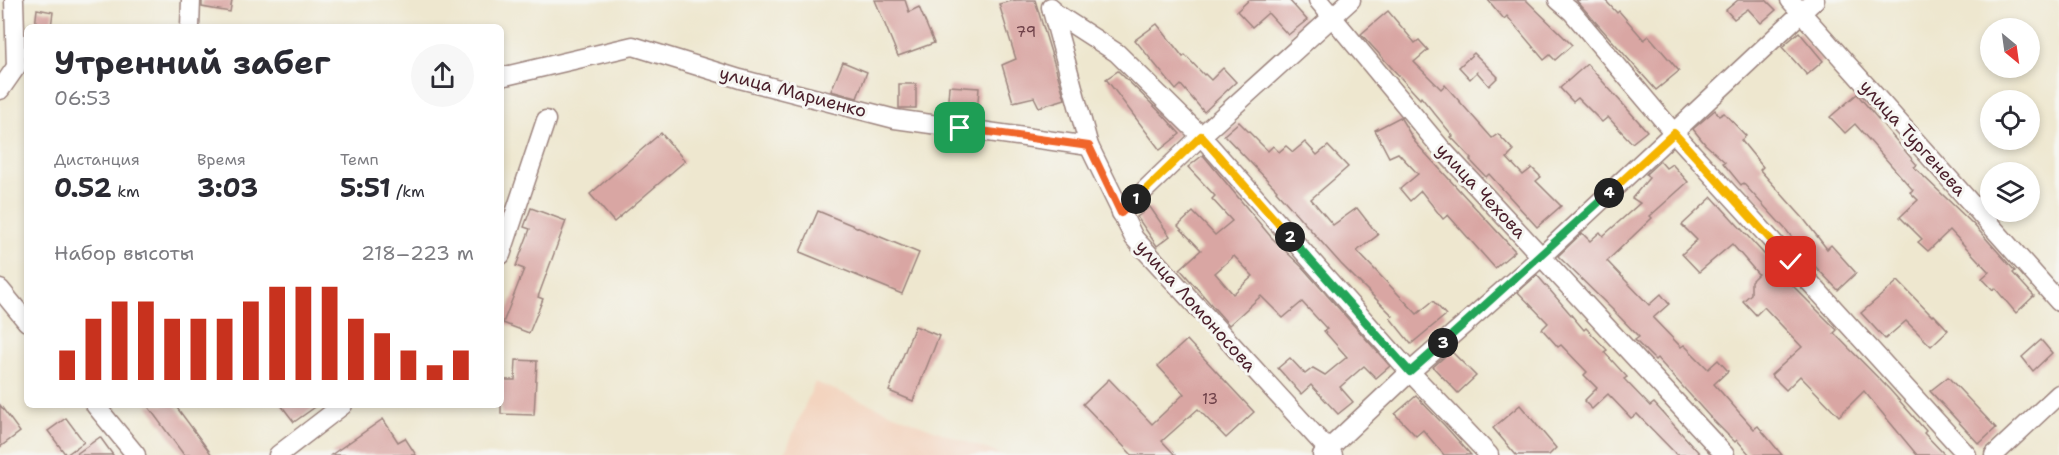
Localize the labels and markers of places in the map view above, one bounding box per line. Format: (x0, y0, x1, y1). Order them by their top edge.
pin (934, 102, 985, 153)
pin: 4 (1594, 178, 1624, 208)
pin: 1 (1121, 184, 1151, 214)
pin: 2 (1275, 222, 1305, 252)
pin (1765, 236, 1816, 287)
pin: 3 (1428, 328, 1458, 358)

